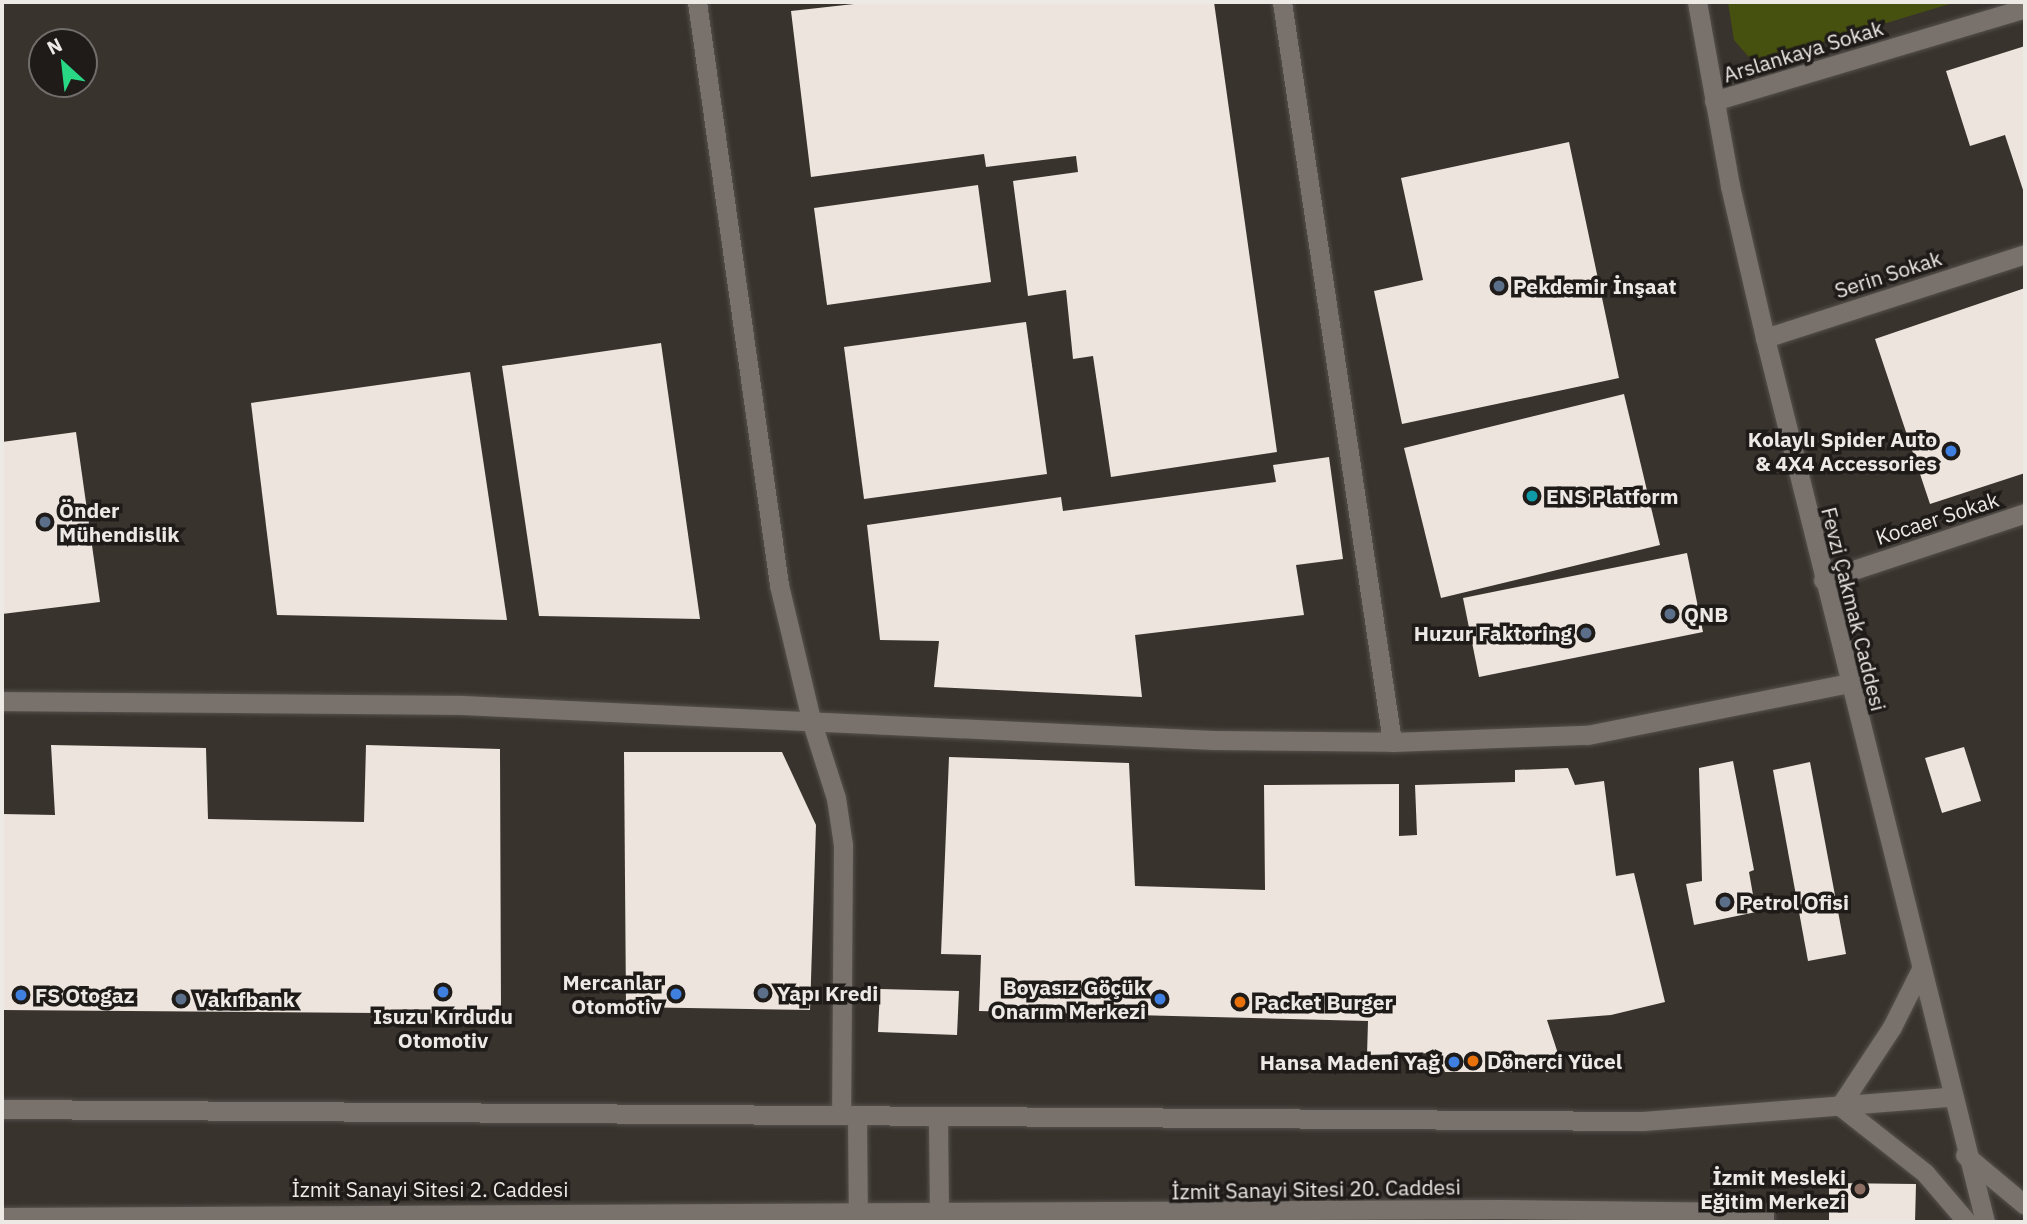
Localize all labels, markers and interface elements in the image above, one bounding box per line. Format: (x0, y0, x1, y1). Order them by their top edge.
street label: Arslankaya Sokak (1720, 15, 1886, 87)
north arrow (28, 28, 98, 98)
text: N (43, 32, 66, 60)
street label: Serin Sokak (1831, 245, 1945, 303)
place label: Pekdemir İnşaat (1513, 273, 1677, 299)
marker: Pekdemir İnşaat (1491, 278, 1507, 294)
place label: Kolaylı Spider Auto & 4X4 Accessories (1748, 426, 1937, 476)
marker: Kolaylı Spider Auto & 4X4 Accessories (1943, 443, 1959, 459)
place label: ENS Platform (1546, 483, 1679, 509)
street label: Kocaer Sokak (1872, 486, 2002, 550)
marker: ENS Platform (1524, 488, 1540, 504)
place label: Önder Mühendislik (59, 497, 179, 547)
street label: Fevzi Çakmak Caddesi (1816, 504, 1892, 714)
marker: Önder Mühendislik (37, 514, 53, 530)
place label: QNB (1684, 601, 1728, 627)
marker: QNB (1662, 606, 1678, 622)
place label: Huzur Faktoring (1414, 620, 1572, 646)
marker: Huzur Faktoring (1578, 625, 1594, 641)
place label: Petrol Ofisi (1739, 889, 1849, 915)
marker: Petrol Ofisi (1717, 894, 1733, 910)
place label: Mercanlar Otomotiv (563, 969, 662, 1019)
place label: Boyasız Göçük Onarım Merkezi (991, 974, 1146, 1024)
place label: Yapı Kredi (777, 980, 878, 1006)
place label: FS Otogaz (35, 982, 135, 1008)
marker: Isuzu Kırdudu Otomotiv (435, 984, 451, 1000)
marker: Yapı Kredi (755, 985, 771, 1001)
place label: Vakıfbank (195, 986, 295, 1012)
marker: Mercanlar Otomotiv (668, 986, 684, 1002)
marker: FS Otogaz (13, 987, 29, 1003)
place label: Packet Burger (1254, 989, 1393, 1015)
marker: Vakıfbank (173, 991, 189, 1007)
marker: Boyasız Göçük Onarım Merkezi (1152, 991, 1168, 1007)
marker: Packet Burger (1232, 994, 1248, 1010)
place label: Isuzu Kırdudu Otomotiv (373, 1003, 513, 1053)
place label: Dönerci Yücel (1487, 1048, 1622, 1074)
place label: Hansa Madeni Yağ (1260, 1049, 1440, 1075)
marker: Dönerci Yücel (1465, 1053, 1481, 1069)
marker: Hansa Madeni Yağ (1446, 1054, 1462, 1070)
place label: İzmit Mesleki Eğitim Merkezi (1700, 1164, 1846, 1214)
street label: İzmit Sanayi Sitesi 20. Caddesi (1171, 1174, 1461, 1204)
street label: İzmit Sanayi Sitesi 2. Caddesi (292, 1176, 568, 1202)
marker: İzmit Mesleki Eğitim Merkezi (1852, 1181, 1868, 1197)

